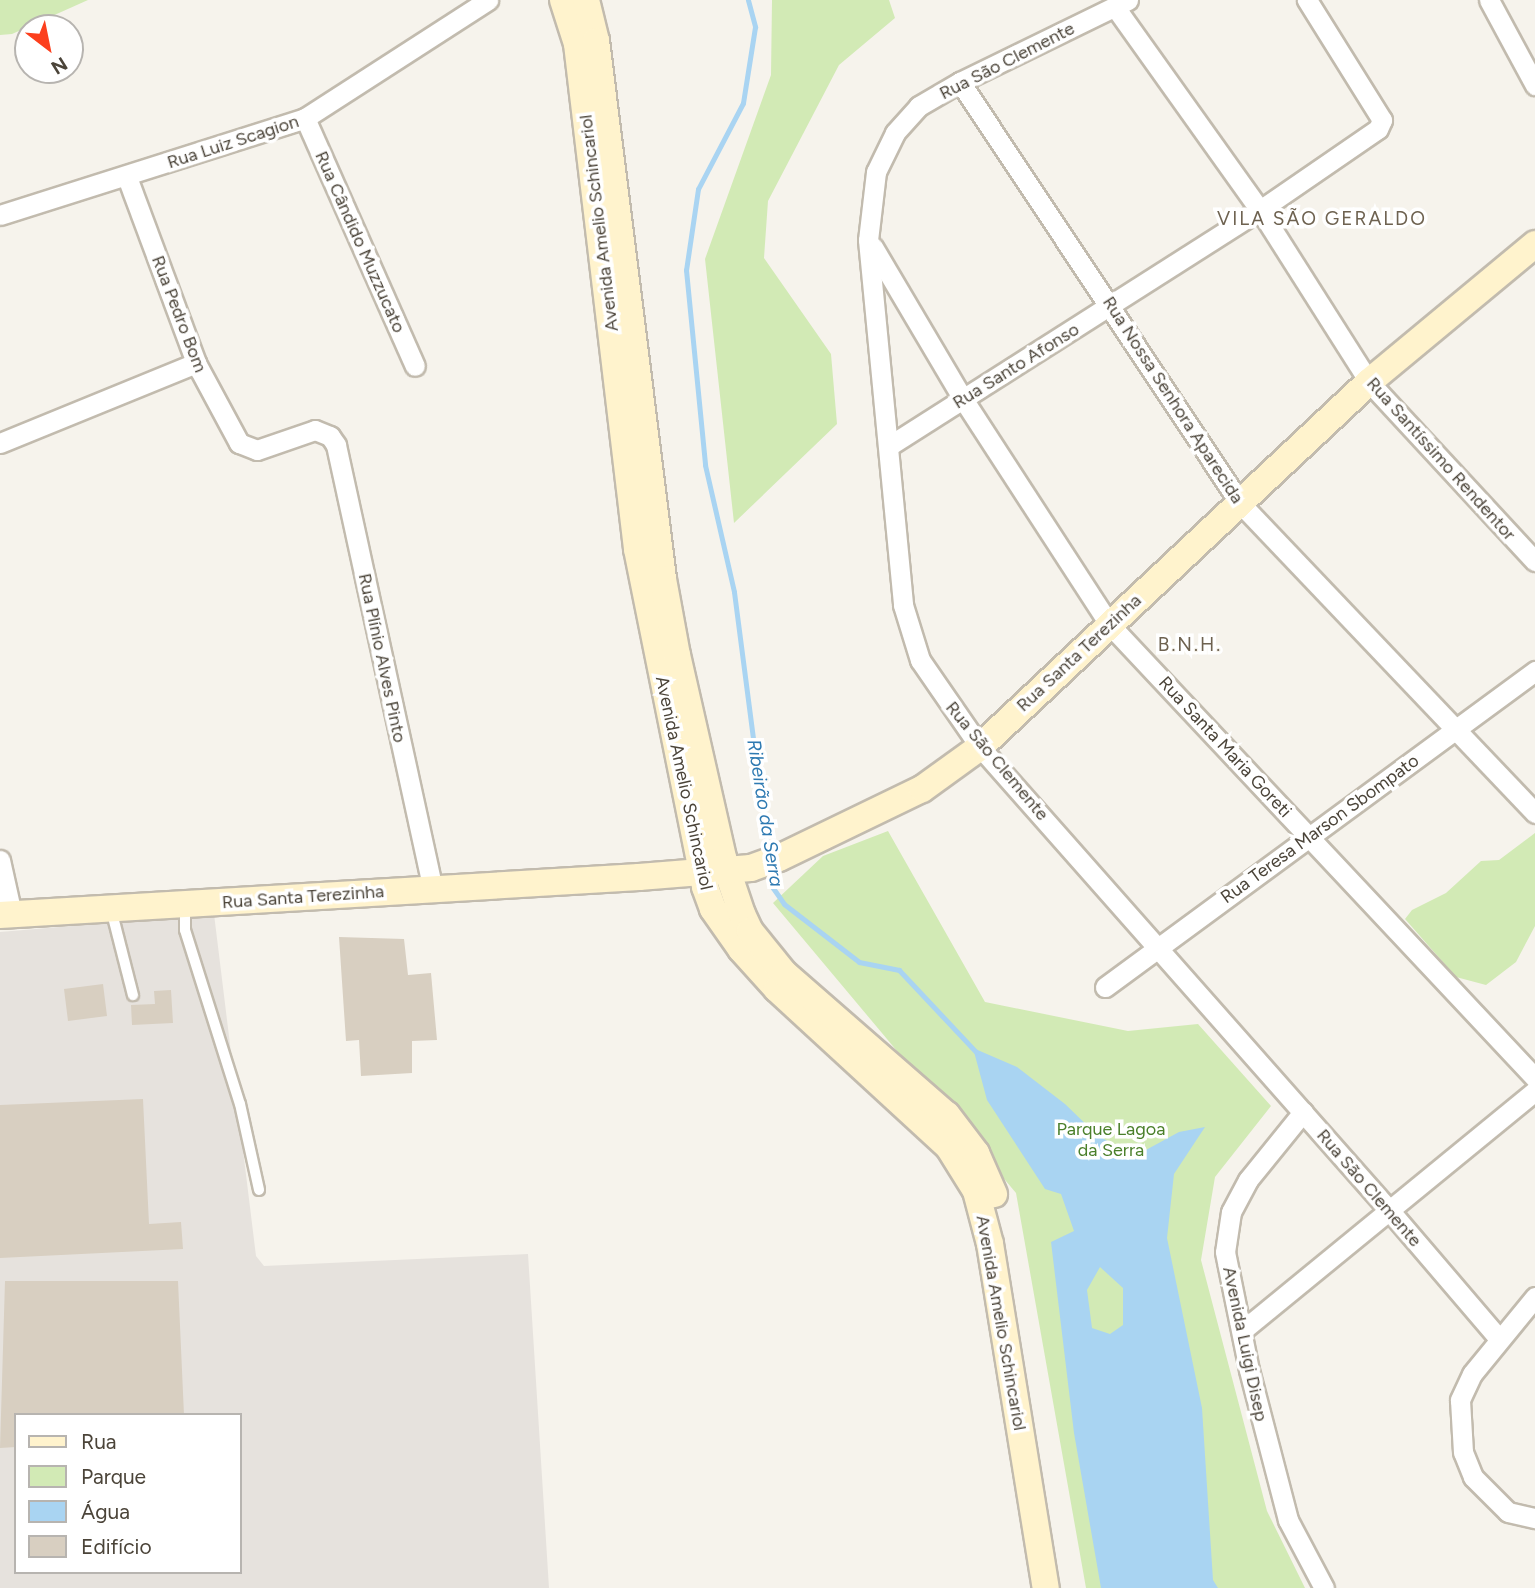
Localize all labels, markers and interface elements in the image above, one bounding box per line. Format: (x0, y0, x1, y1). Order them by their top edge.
north arrow (14, 14, 84, 84)
street label: Rua São Clemente (936, 18, 1078, 104)
text: N (47, 52, 72, 79)
street label: Rua Luiz Scagion (165, 111, 301, 173)
street label: Avenida Amelio Schincariol (575, 113, 623, 333)
street label: Rua Cândido Muzzucato (310, 148, 410, 336)
district label: VILA SÃO GERALDO (1219, 208, 1425, 230)
street label: Rua Pedro Bom (147, 253, 211, 375)
street label: Rua Nossa Senhora Aparecida (1098, 292, 1248, 508)
street label: Rua Santo Afonso (949, 318, 1083, 414)
street label: Rua Santíssimo Rendentor (1362, 373, 1520, 545)
street label: Rua Plínio Alves Pinto (354, 571, 410, 745)
street label: Rua Santa Terezinha (1012, 590, 1146, 716)
district label: B.N.H. (1159, 634, 1221, 656)
street label: Rua Santa Maria Goreti (1154, 672, 1296, 822)
street label: Avenida Amelio Schincariol (651, 674, 717, 892)
street label: Rua São Clemente (941, 697, 1053, 825)
water label: Ribeirão da Serra (742, 738, 788, 888)
street label: Rua Teresa Marson Sbompato (1217, 750, 1423, 908)
street label: Rua Santa Terezinha (221, 881, 385, 913)
park label: Parque Lagoa da Serra (1057, 1119, 1165, 1162)
street label: Rua São Clemente (1312, 1125, 1426, 1251)
street label: Avenida Amelio Schincariol (971, 1214, 1031, 1432)
street label: Avenida Luigi Disep (1218, 1265, 1272, 1423)
legend (14, 1413, 242, 1574)
text: Rua (81, 1429, 117, 1454)
text: Parque (81, 1464, 146, 1489)
text: Água (81, 1499, 130, 1524)
text: Edifício (81, 1534, 152, 1559)

